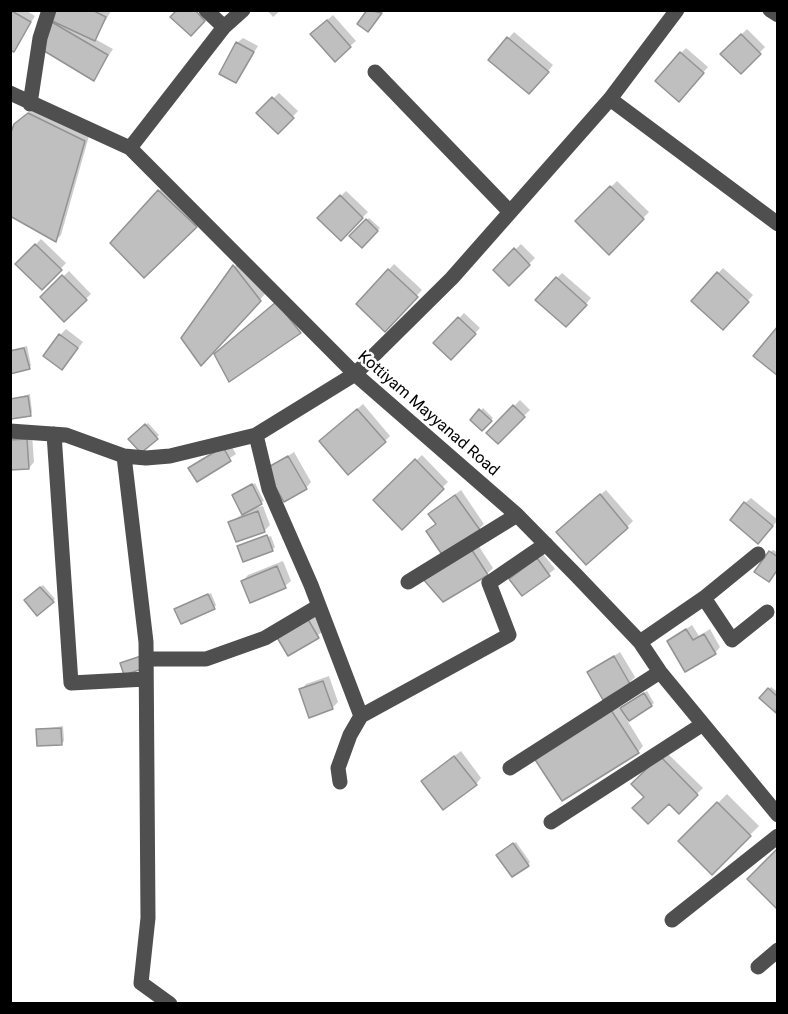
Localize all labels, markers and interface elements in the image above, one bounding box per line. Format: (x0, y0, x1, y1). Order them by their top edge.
street label: Kottiyam Mayyanad Road (353, 347, 503, 481)

